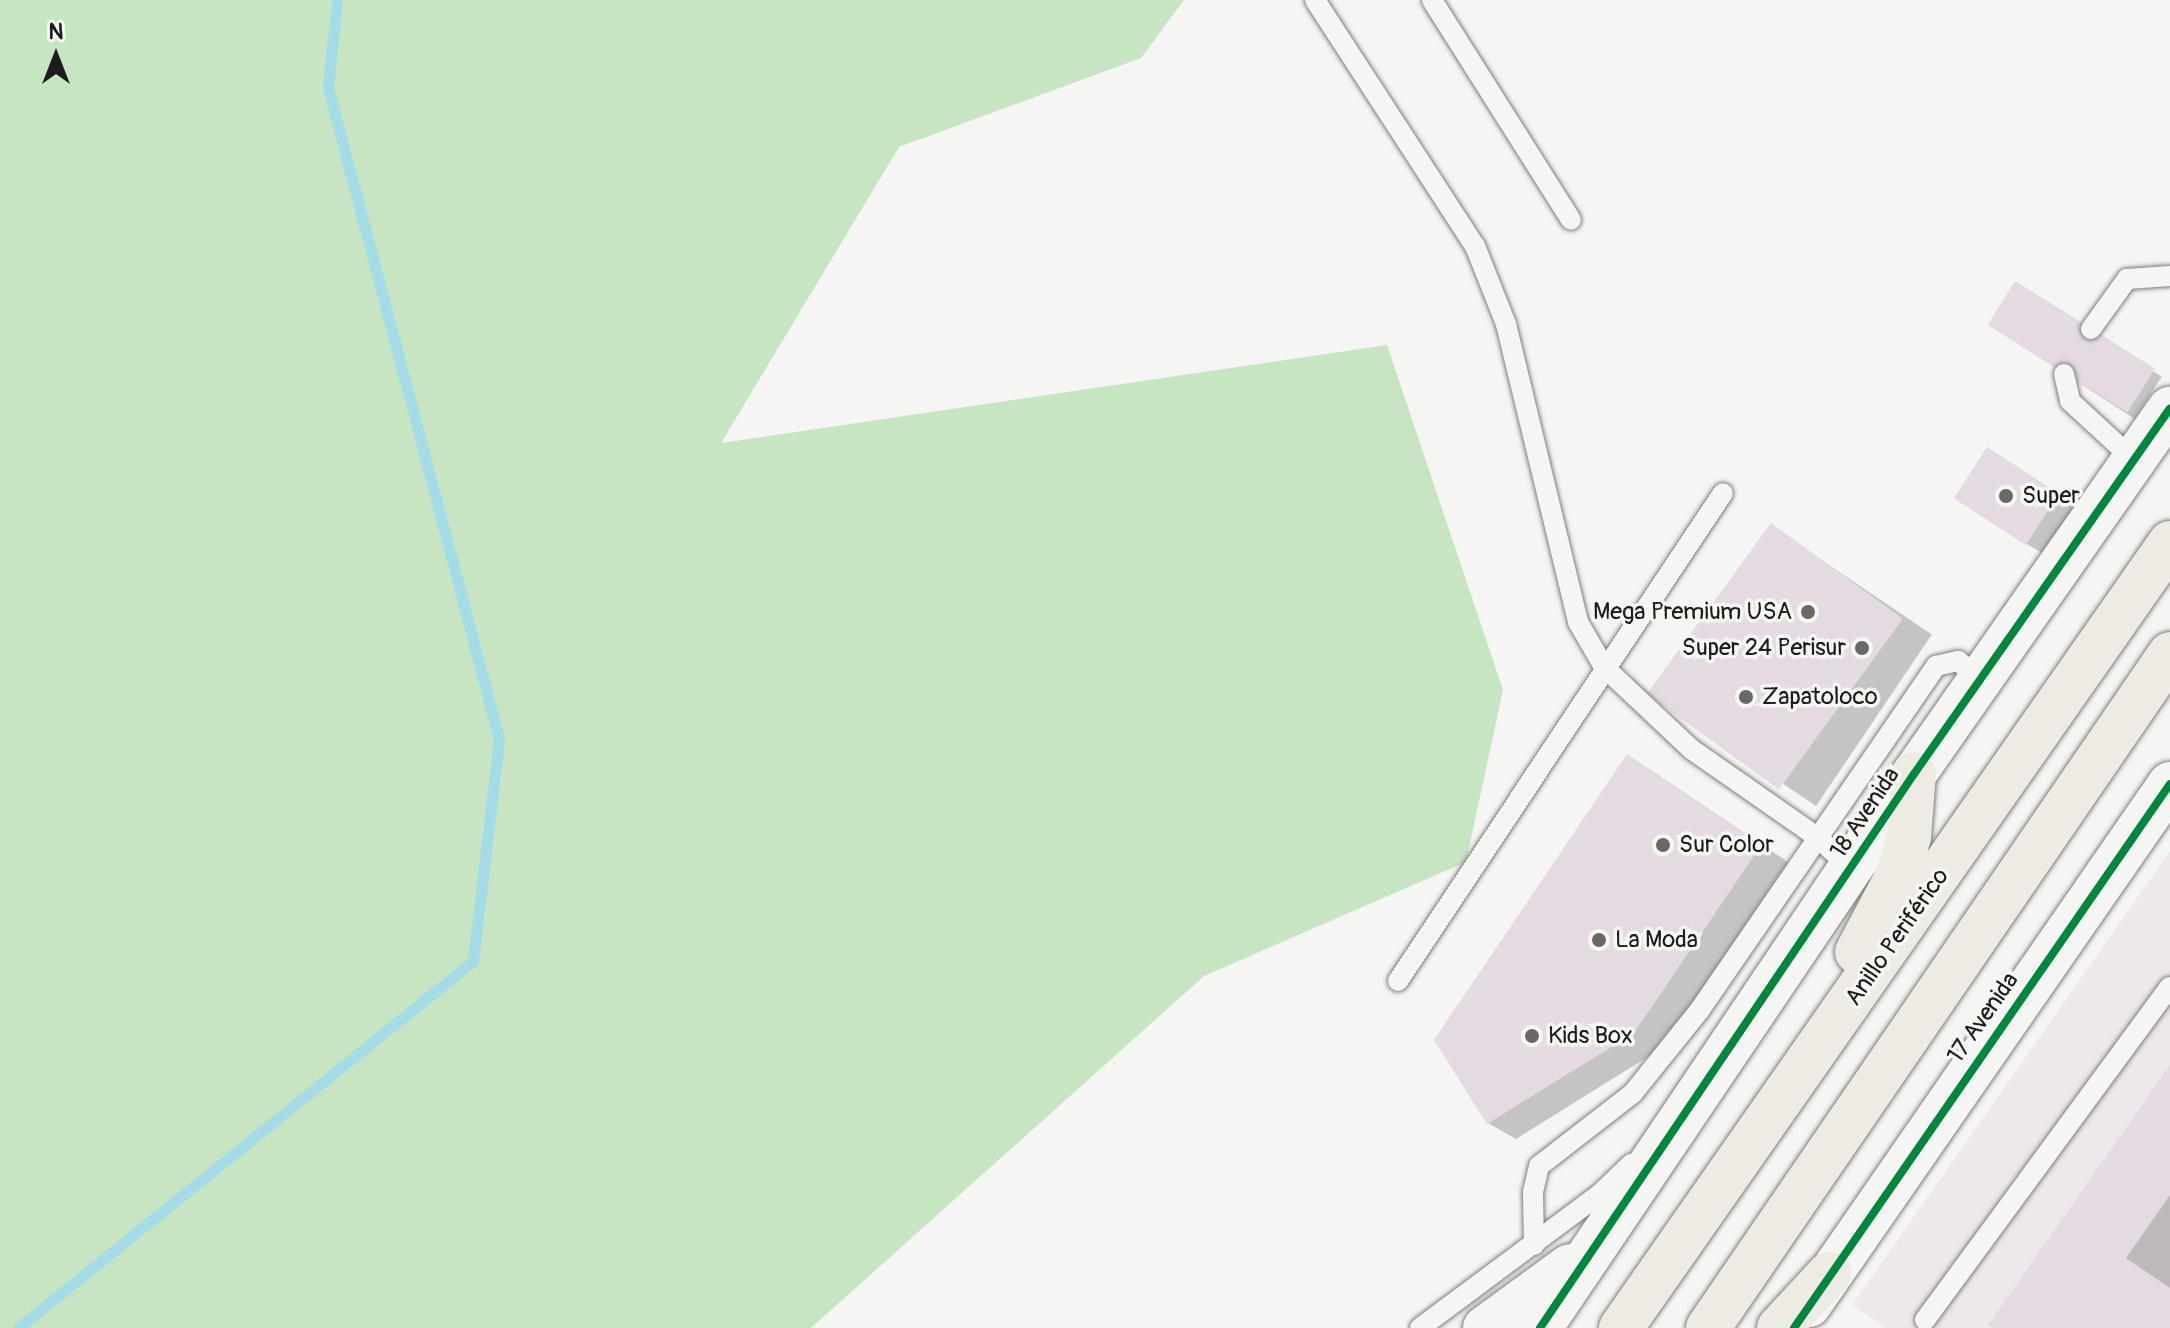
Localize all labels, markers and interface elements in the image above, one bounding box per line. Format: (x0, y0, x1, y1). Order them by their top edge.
north arrow (16, 16, 96, 96)
text: N (49, 18, 63, 46)
place label: Super (2022, 482, 2080, 510)
marker: Super (1997, 487, 2015, 505)
place label: Mega Premium USA (1593, 598, 1792, 626)
marker: Mega Premium USA (1799, 603, 1817, 621)
place label: Super 24 Perisur (1682, 634, 1846, 662)
marker: Super 24 Perisur (1853, 639, 1871, 657)
place label: Zapatoloco (1762, 683, 1878, 711)
marker: Zapatoloco (1737, 688, 1755, 706)
street label: 18 Avenida (1824, 762, 1906, 864)
place label: Sur Color (1679, 831, 1774, 859)
marker: Sur Color (1654, 836, 1672, 854)
street label: Anillo Periférico (1839, 863, 1955, 1011)
place label: La Moda (1615, 926, 1698, 954)
marker: La Moda (1590, 931, 1608, 949)
street label: 17 Avenida (1941, 967, 2025, 1069)
place label: Kids Box (1548, 1022, 1633, 1050)
marker: Kids Box (1523, 1027, 1541, 1045)

